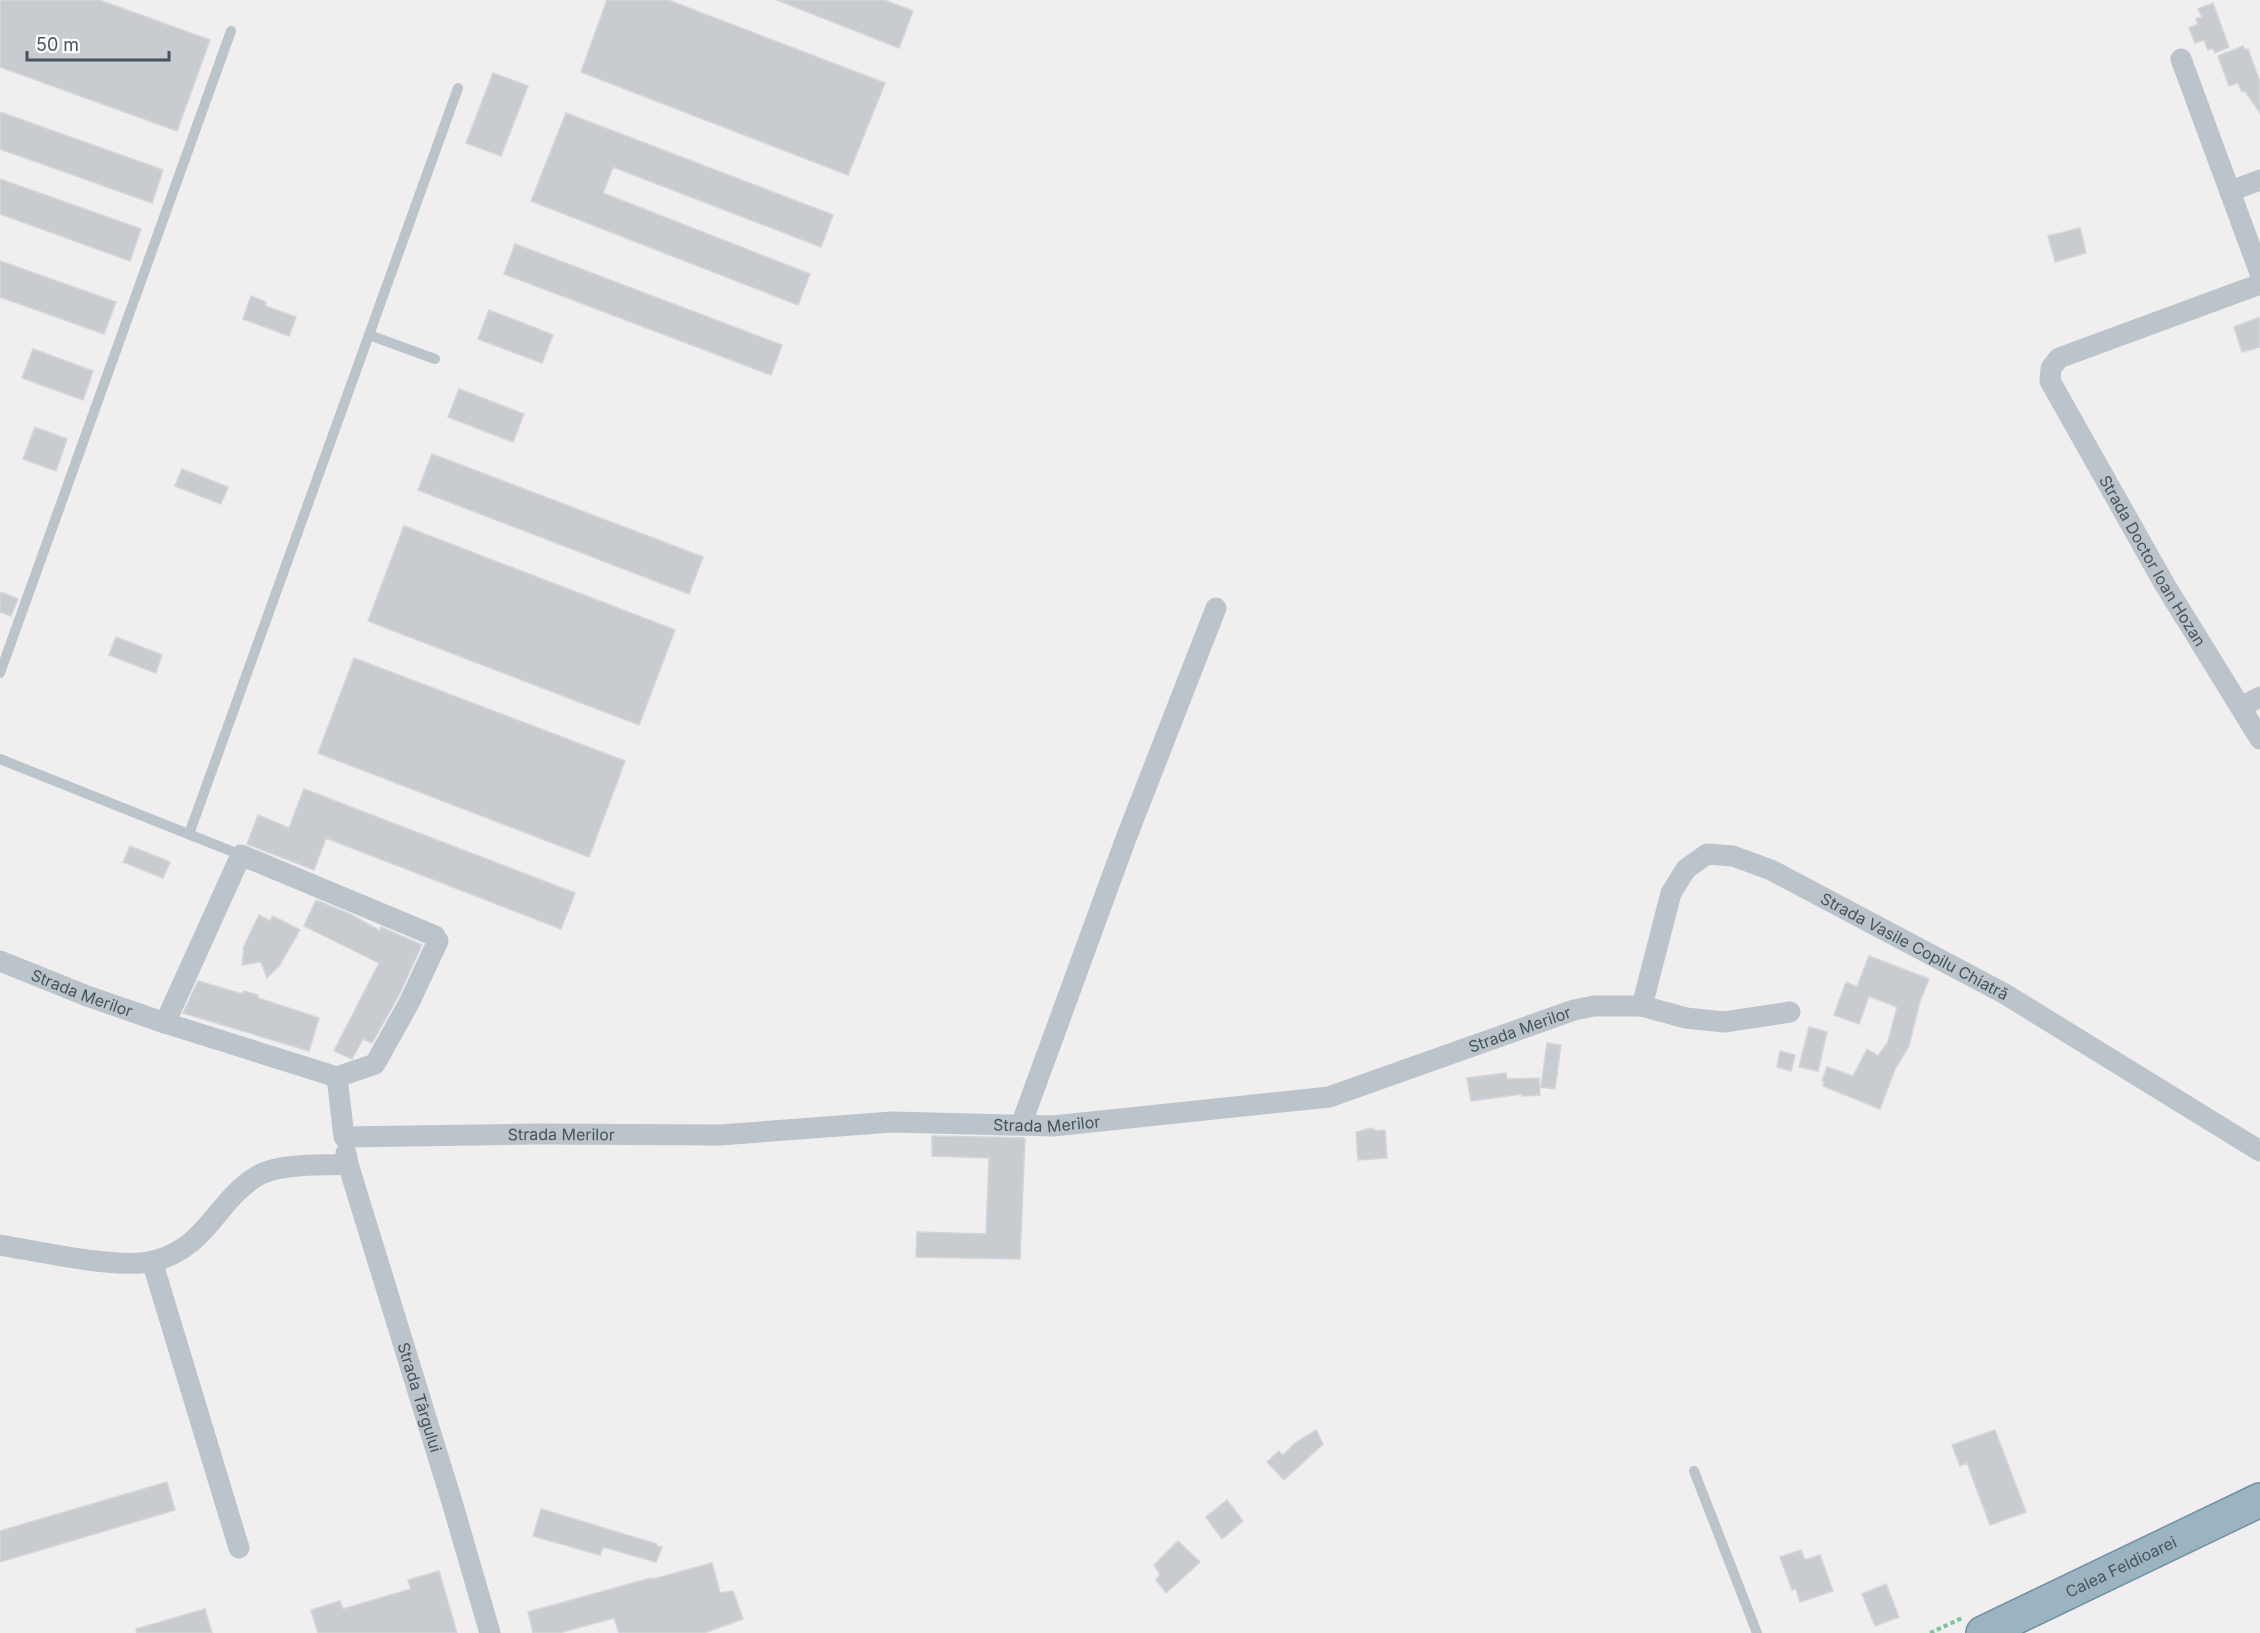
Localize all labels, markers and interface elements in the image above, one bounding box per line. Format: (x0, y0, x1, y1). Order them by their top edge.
scale bar (27, 24, 170, 62)
text: 50 m (36, 34, 79, 55)
street label: Strada Doctor Ioan Hozan (2095, 472, 2210, 650)
street label: Strada Vasile Copilu Chiatră (1817, 888, 2012, 1004)
street label: Strada Merilor (28, 965, 135, 1021)
street label: Strada Merilor (1466, 1002, 1573, 1057)
street label: Strada Merilor (993, 1111, 1101, 1137)
street label: Strada Merilor (508, 1124, 615, 1144)
street label: Strada Târgului (393, 1340, 446, 1455)
street label: Calea Feldioarei (2062, 1532, 2180, 1602)

